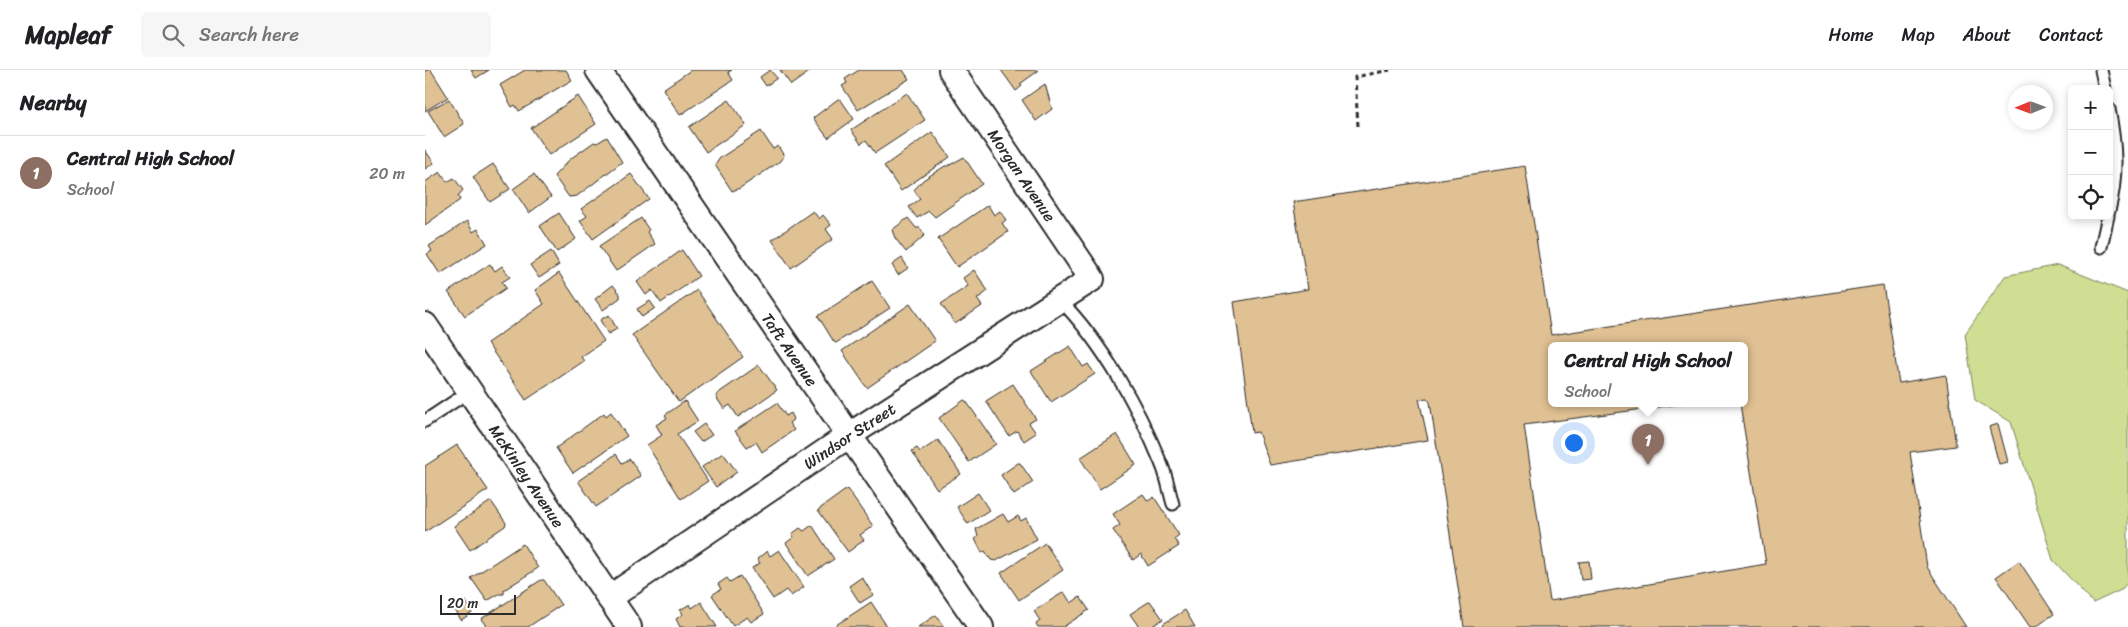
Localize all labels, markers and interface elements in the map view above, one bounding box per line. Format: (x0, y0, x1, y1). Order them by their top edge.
search box (141, 12, 491, 57)
text: Mapleaf (25, 14, 111, 56)
text: Search here (199, 18, 299, 51)
text: Home (1829, 19, 1874, 51)
text: Map (1902, 19, 1935, 51)
text: About (1963, 19, 2011, 51)
text: Contact (2039, 19, 2103, 51)
icon: search (159, 21, 187, 49)
text: Nearby (20, 84, 86, 122)
north arrow (2008, 85, 2053, 130)
map controls (2068, 85, 2113, 220)
button: + (2068, 85, 2113, 130)
street label: Morgan Avenue (979, 122, 1064, 228)
button: − (2068, 130, 2113, 175)
text: Central High School (67, 142, 234, 175)
text: 1 (33, 159, 39, 188)
text: 20 m (369, 159, 405, 188)
text: School (67, 175, 114, 204)
button: locate (2068, 175, 2113, 220)
street label: Taft Avenue (754, 306, 826, 393)
popup (1548, 342, 1748, 407)
text: Central High School (1564, 344, 1732, 377)
text: School (1564, 377, 1612, 406)
street label: Windsor Street (797, 395, 902, 477)
street label: McKinley Avenue (481, 418, 572, 534)
pin: 1 (1632, 424, 1664, 465)
your location (1561, 430, 1587, 456)
text: 20 m (447, 591, 478, 616)
scale bar (440, 592, 516, 615)

